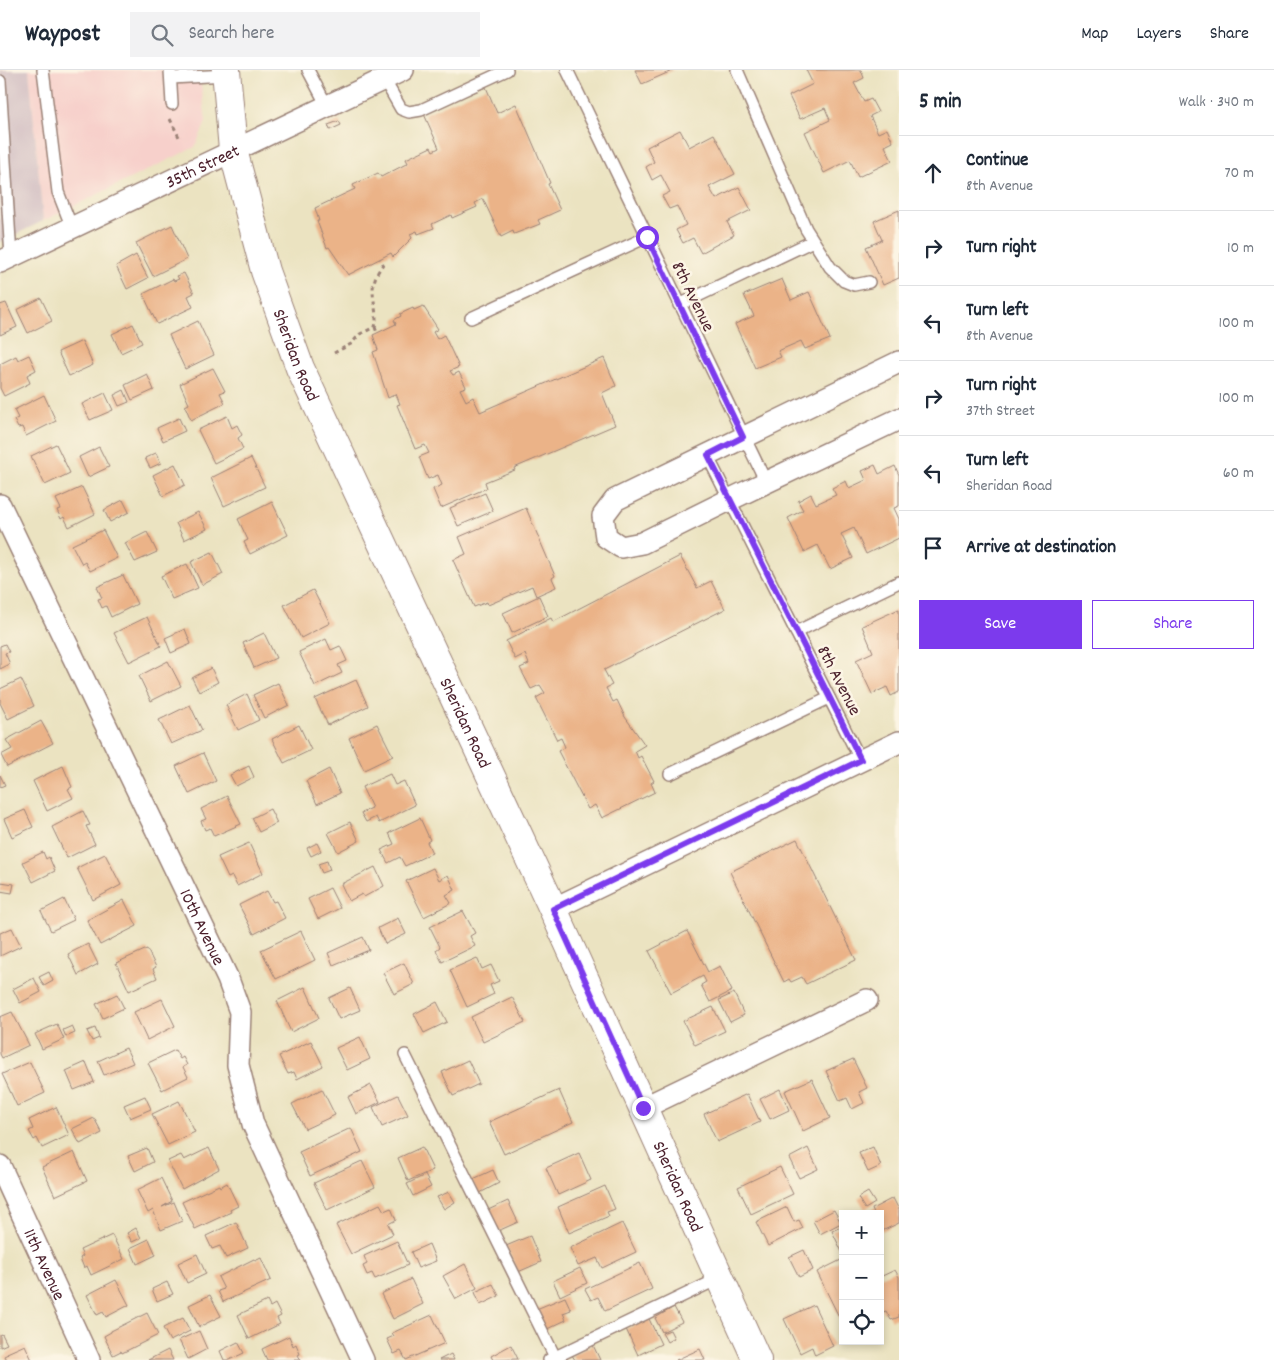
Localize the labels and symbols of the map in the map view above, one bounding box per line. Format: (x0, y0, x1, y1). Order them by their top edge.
street label: 35th Street (162, 139, 245, 196)
route start (636, 226, 659, 249)
street label: 8th Avenue (664, 258, 720, 337)
street label: Sheridan Road (265, 306, 324, 406)
street label: 8th Avenue (810, 642, 866, 721)
street label: Sheridan Road (432, 674, 495, 773)
street label: 10th Avenue (172, 885, 230, 970)
route end (632, 1097, 655, 1120)
street label: Sheridan Road (645, 1138, 707, 1237)
street label: 11th Avenue (16, 1225, 70, 1305)

